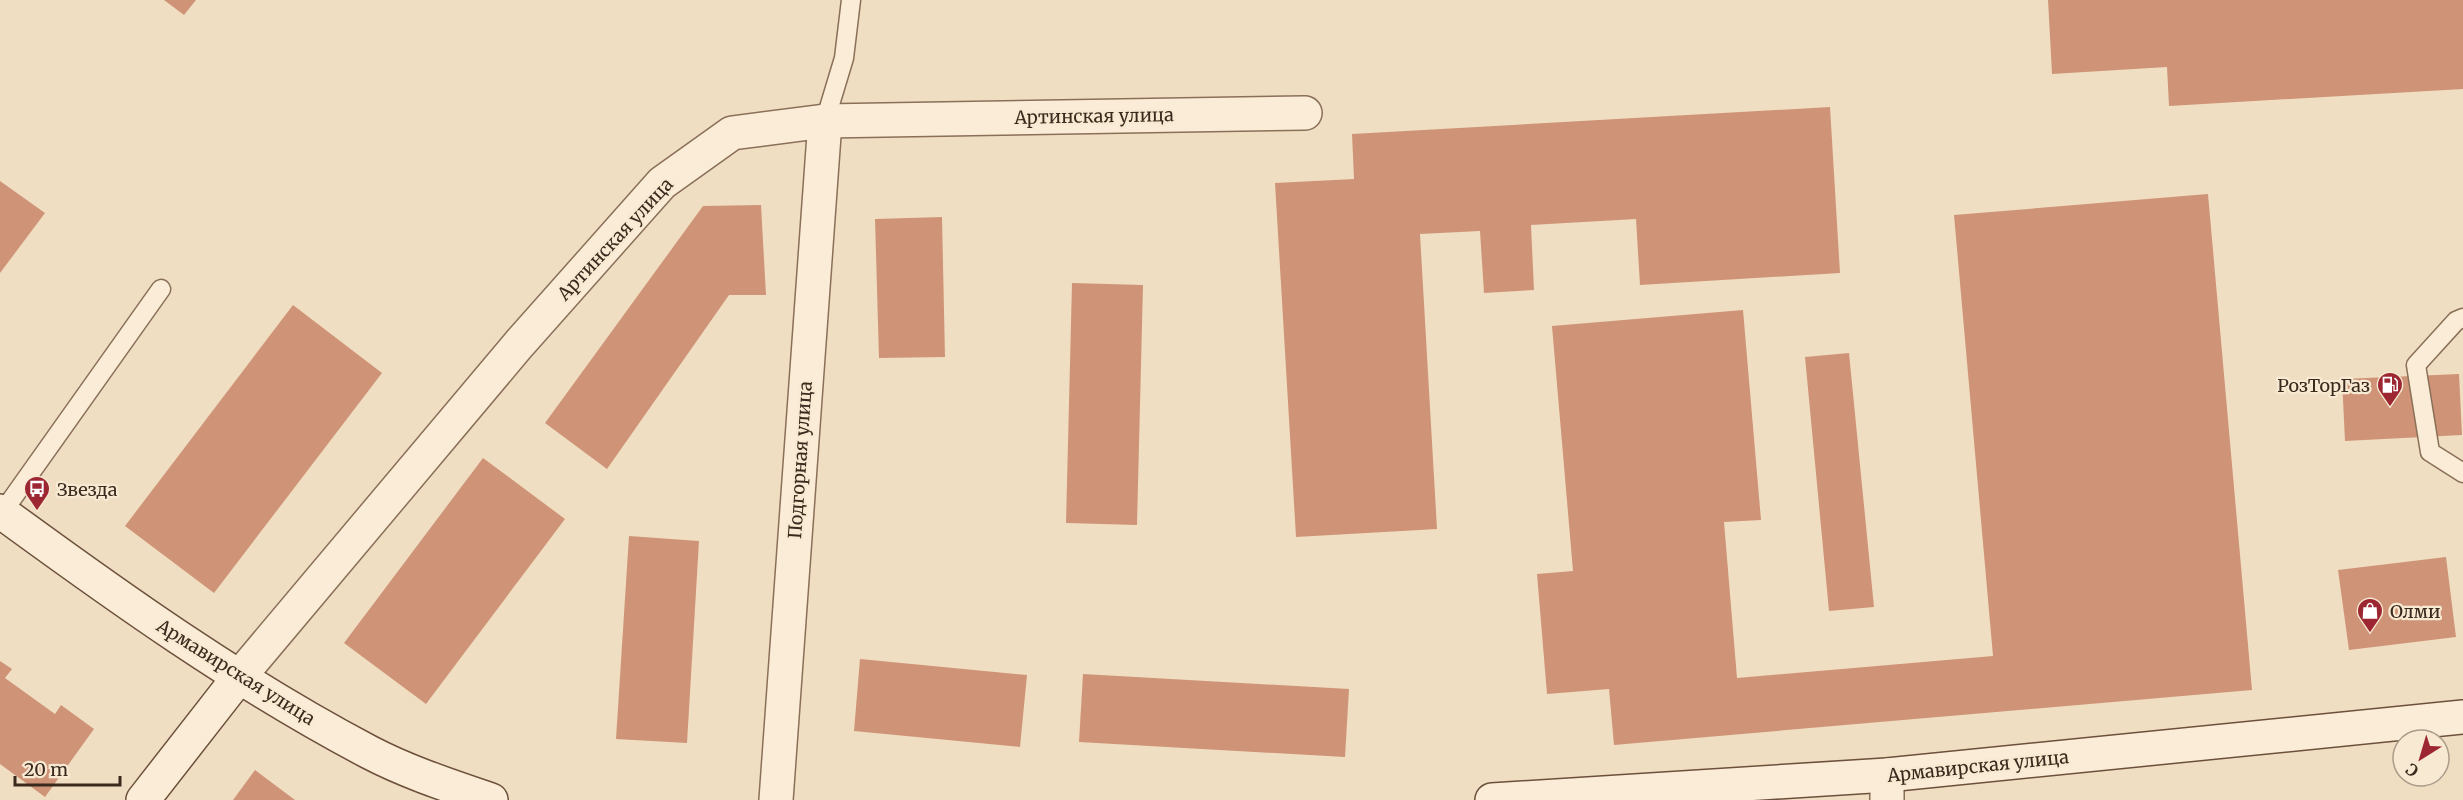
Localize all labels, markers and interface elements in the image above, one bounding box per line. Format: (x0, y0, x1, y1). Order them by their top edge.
street label: Артинская улица (1013, 103, 1174, 129)
street label: Артинская улица (552, 173, 678, 306)
fuel station icon: РозТорГаз (2375, 370, 2405, 408)
place label: РозТорГаз (2277, 374, 2370, 397)
street label: Подгорная улица (783, 380, 817, 540)
bus stop icon: Звезда (22, 474, 52, 512)
place label: Звезда (57, 478, 118, 501)
shop icon: Олми (2355, 596, 2385, 634)
place label: Олми (2390, 600, 2440, 623)
street label: Армавирская улица (152, 613, 320, 730)
north arrow (2391, 728, 2451, 788)
street label: Армавирская улица (1885, 745, 2070, 787)
scale bar (15, 749, 120, 787)
text: 20 m (24, 758, 68, 781)
text: С (2402, 759, 2422, 781)

